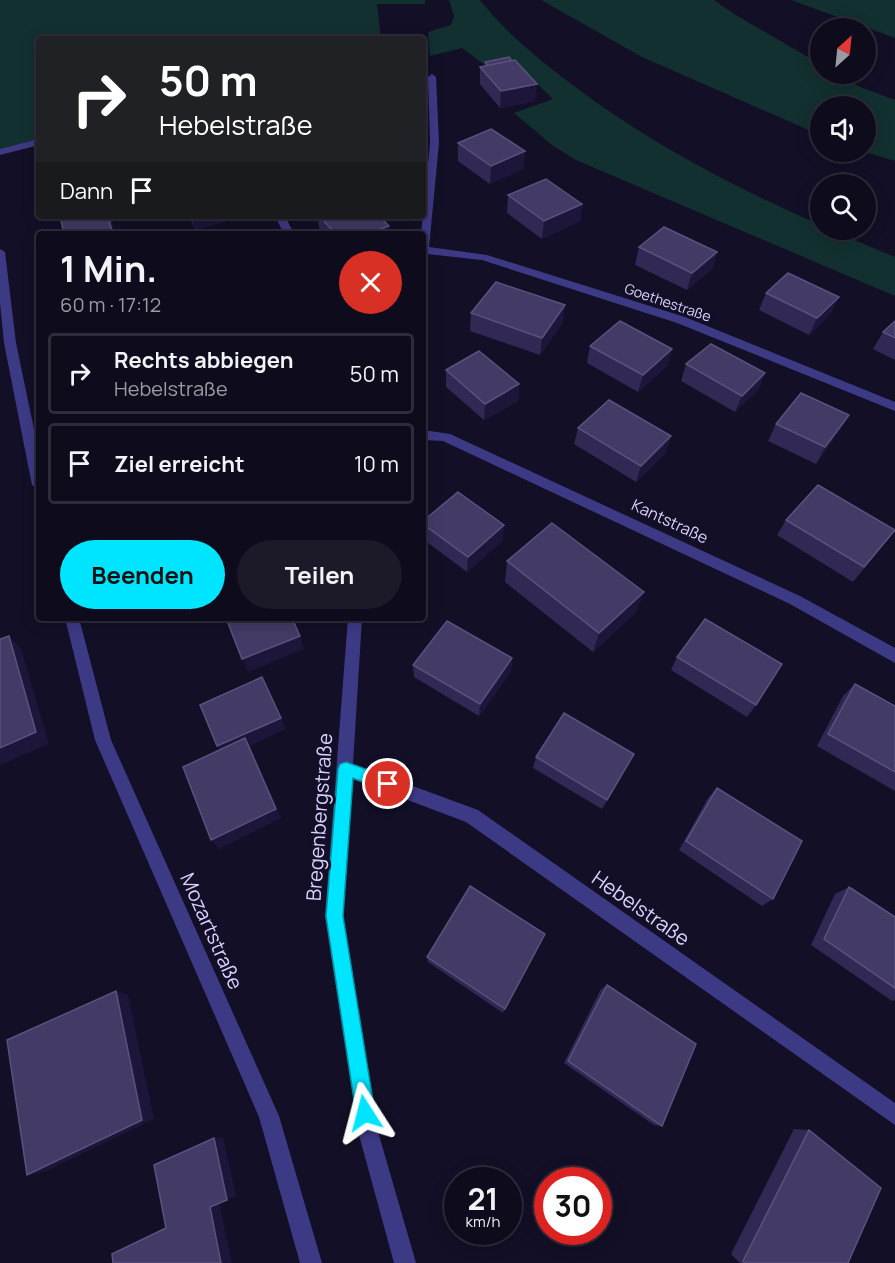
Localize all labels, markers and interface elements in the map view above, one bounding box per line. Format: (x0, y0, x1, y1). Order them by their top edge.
north arrow (810, 18, 876, 84)
map controls (810, 18, 876, 240)
text: 50 m (159, 51, 257, 109)
icon: right (60, 60, 138, 138)
button: sound (810, 96, 876, 162)
text: Hebelstraße (159, 106, 312, 143)
icon: arrive (125, 174, 158, 207)
button: search (810, 174, 876, 240)
text: Dann (60, 176, 113, 206)
text: 1 Min. (60, 244, 157, 293)
button: close (339, 251, 402, 314)
street label: Goethestraße (622, 278, 714, 326)
text: 60 m · 17:12 (60, 291, 161, 318)
text: Rechts abbiegen (114, 345, 293, 375)
icon: right (63, 357, 96, 390)
text: 50 m (350, 359, 399, 389)
text: Hebelstraße (114, 375, 228, 402)
icon: arrive (63, 447, 96, 480)
text: Ziel erreicht (114, 449, 245, 479)
text: 10 m (354, 449, 399, 479)
street label: Kantstraße (628, 494, 712, 548)
button: Beenden (60, 540, 225, 609)
button: Teilen (237, 540, 402, 609)
street label: Bregenbergstraße (300, 732, 338, 902)
pin (362, 758, 413, 809)
icon: arrive (371, 767, 404, 800)
street label: Hebelstraße (587, 864, 695, 952)
street label: Mozartstraße (174, 869, 250, 993)
position arrow (333, 1081, 397, 1145)
speed limit sign: 30 (534, 1167, 612, 1245)
text: 21 (467, 1178, 499, 1219)
text: km/h (466, 1211, 500, 1232)

